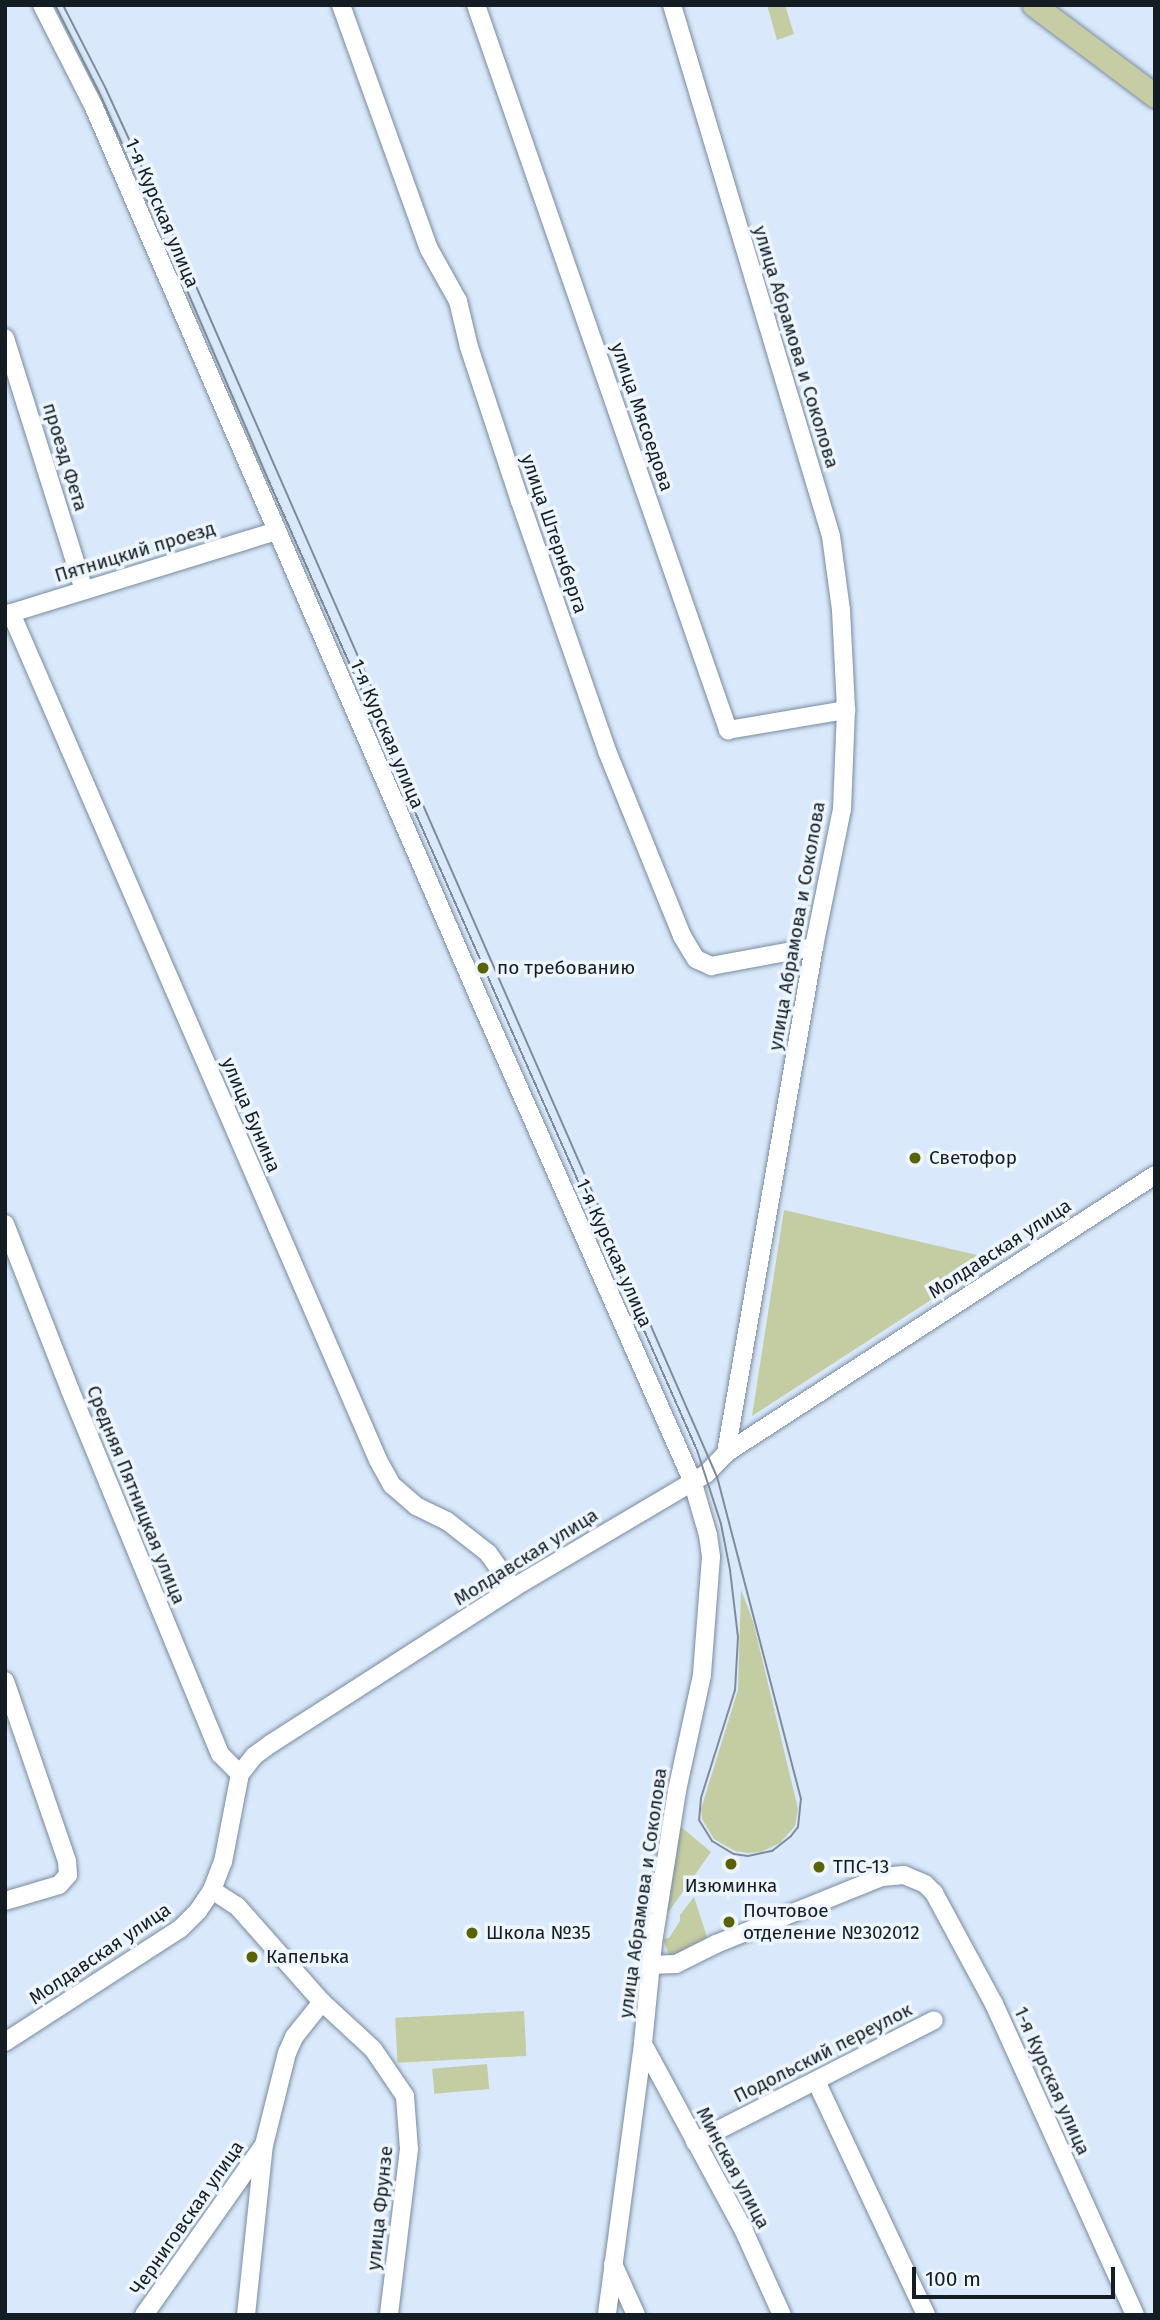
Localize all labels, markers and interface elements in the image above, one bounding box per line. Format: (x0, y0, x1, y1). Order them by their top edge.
street label: 1-я Курская улица (120, 135, 204, 291)
street label: улица Абрамова и Соколова (748, 223, 844, 471)
street label: улица Мясоедова (606, 340, 678, 494)
street label: проезд Фета (38, 400, 92, 514)
street label: улица Штернберга (516, 451, 592, 617)
street label: Пятницкий проезд (52, 517, 218, 587)
street label: 1-я Курская улица (345, 656, 429, 812)
street label: улица Абрамова и Соколова (764, 800, 830, 1052)
place label: по требованию (497, 957, 635, 979)
marker: по требованию (475, 960, 491, 976)
street label: улица Бунина (217, 1054, 285, 1176)
place label: Светофор (929, 1147, 1017, 1169)
marker: Светофор (907, 1150, 923, 1166)
street label: 1-я Курская улица (571, 1175, 657, 1331)
street label: Молдавская улица (924, 1194, 1076, 1304)
street label: Средняя Пятницкая улица (82, 1382, 190, 1608)
street label: Молдавская улица (450, 1503, 602, 1611)
street label: улица Абрамова и Соколова (614, 1766, 672, 2020)
marker: Изюминка (723, 1856, 739, 1872)
place label: ТПС-13 (833, 1856, 889, 1878)
marker: ТПС-13 (811, 1859, 827, 1875)
place label: Изюминка (685, 1875, 777, 1897)
street label: Молдавская улица (25, 1898, 175, 2010)
place label: Почтовое отделение №302012 (743, 1900, 920, 1944)
marker: Почтовое отделение №302012 (721, 1914, 737, 1930)
place label: Школа №35 (486, 1922, 591, 1944)
marker: Школа №35 (464, 1925, 480, 1941)
place label: Капелька (266, 1946, 349, 1968)
marker: Капелька (244, 1949, 260, 1965)
street label: Подольский переулок (730, 1998, 916, 2108)
street label: 1-я Курская улица (1009, 2003, 1095, 2159)
street label: Минская улица (691, 2103, 775, 2233)
street label: Черниговская улица (125, 2137, 249, 2299)
street label: улица Фрунзе (362, 2145, 398, 2271)
scale bar (915, 2254, 1118, 2298)
text: 100 m (925, 2266, 981, 2292)

